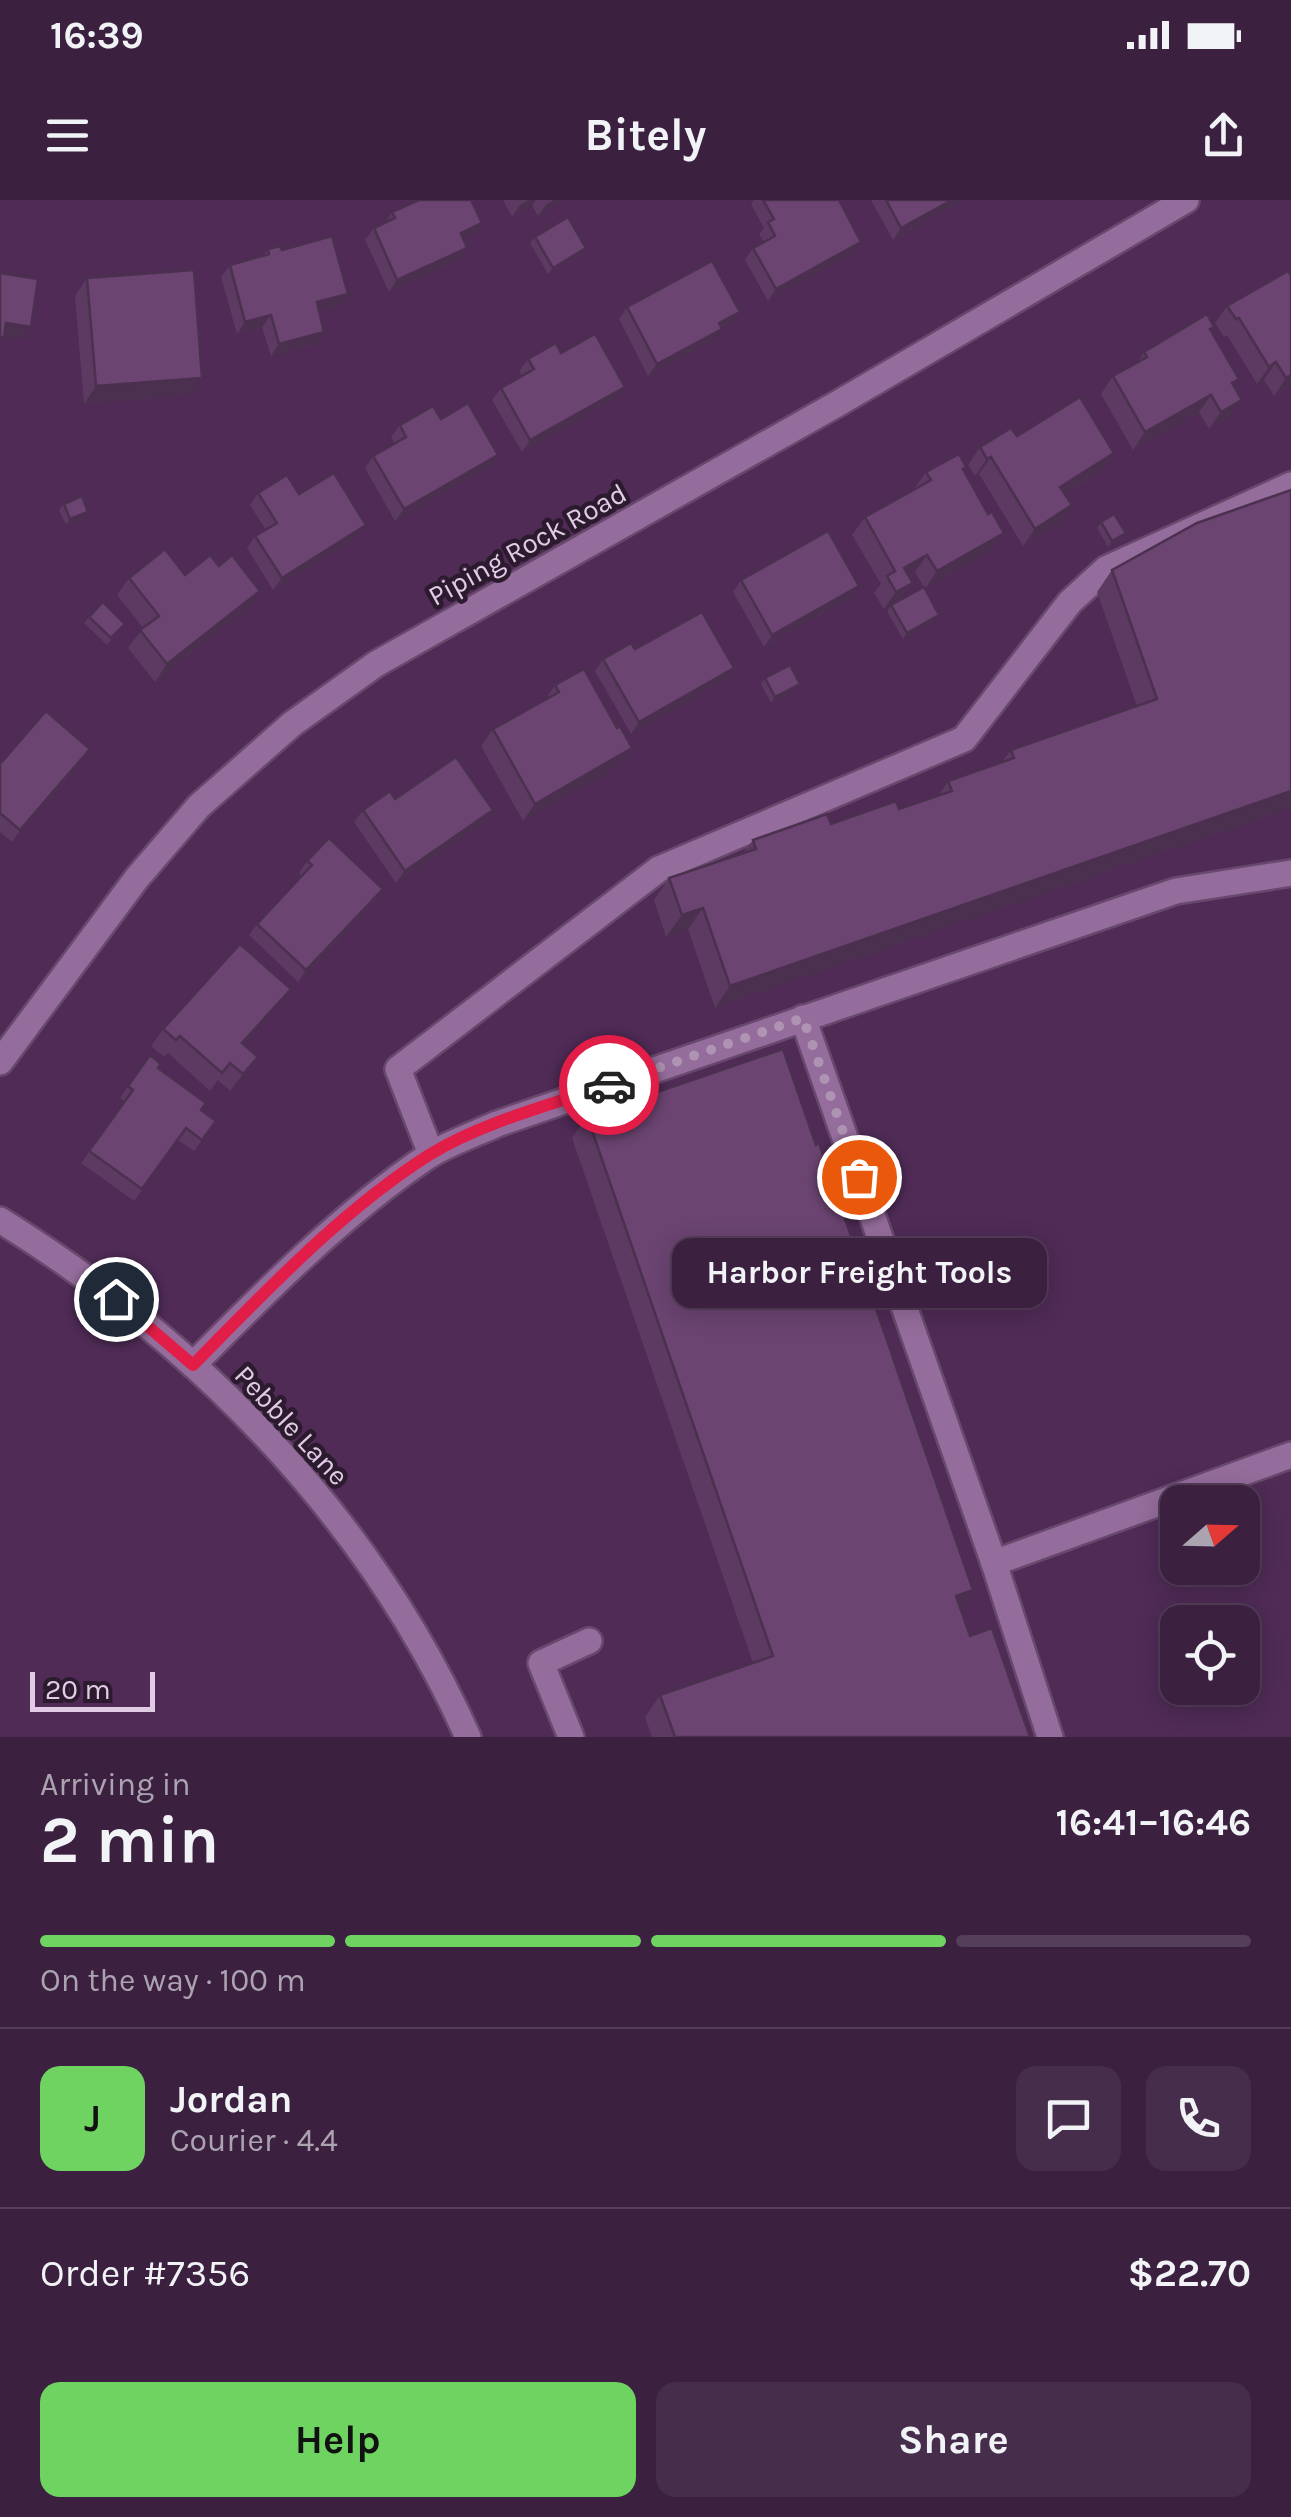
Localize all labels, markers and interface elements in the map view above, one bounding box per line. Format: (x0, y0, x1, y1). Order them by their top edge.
text: 16:39 (50, 13, 144, 58)
icon: menu (40, 108, 95, 163)
icon: share (1196, 108, 1251, 163)
text: Bitely (585, 109, 706, 161)
street label: Piping Rock Road (422, 476, 632, 613)
courier (559, 1035, 659, 1135)
icon: car (582, 1058, 637, 1113)
pin (817, 1135, 902, 1220)
icon: bag (832, 1150, 887, 1205)
callout: Harbor Freight Tools (672, 1237, 1046, 1307)
text: Harbor Freight Tools (706, 1254, 1013, 1291)
pin (74, 1257, 159, 1342)
icon: home (89, 1272, 144, 1327)
street label: Pebble Lane (228, 1359, 355, 1492)
north arrow (1160, 1485, 1260, 1585)
map controls (1160, 1485, 1260, 1705)
button: locate (1160, 1605, 1260, 1705)
scale bar (30, 1667, 155, 1712)
text: 20 m (45, 1673, 111, 1706)
text: Arriving in (40, 1766, 191, 1803)
text: 16:41–16:46 (1056, 1800, 1251, 1845)
text: 2 min (40, 1802, 219, 1878)
text: On the way · 100 m (40, 1962, 306, 1999)
button: chat (1016, 2066, 1121, 2171)
button: phone (1146, 2066, 1251, 2171)
text: Jordan (170, 2077, 293, 2122)
text: J (84, 2096, 101, 2141)
text: Courier · 4.4 (170, 2122, 338, 2159)
text: Order #7356 (40, 2251, 250, 2296)
text: $22.70 (1128, 2251, 1251, 2296)
button: Help (40, 2382, 636, 2497)
button: Share (656, 2382, 1251, 2497)

